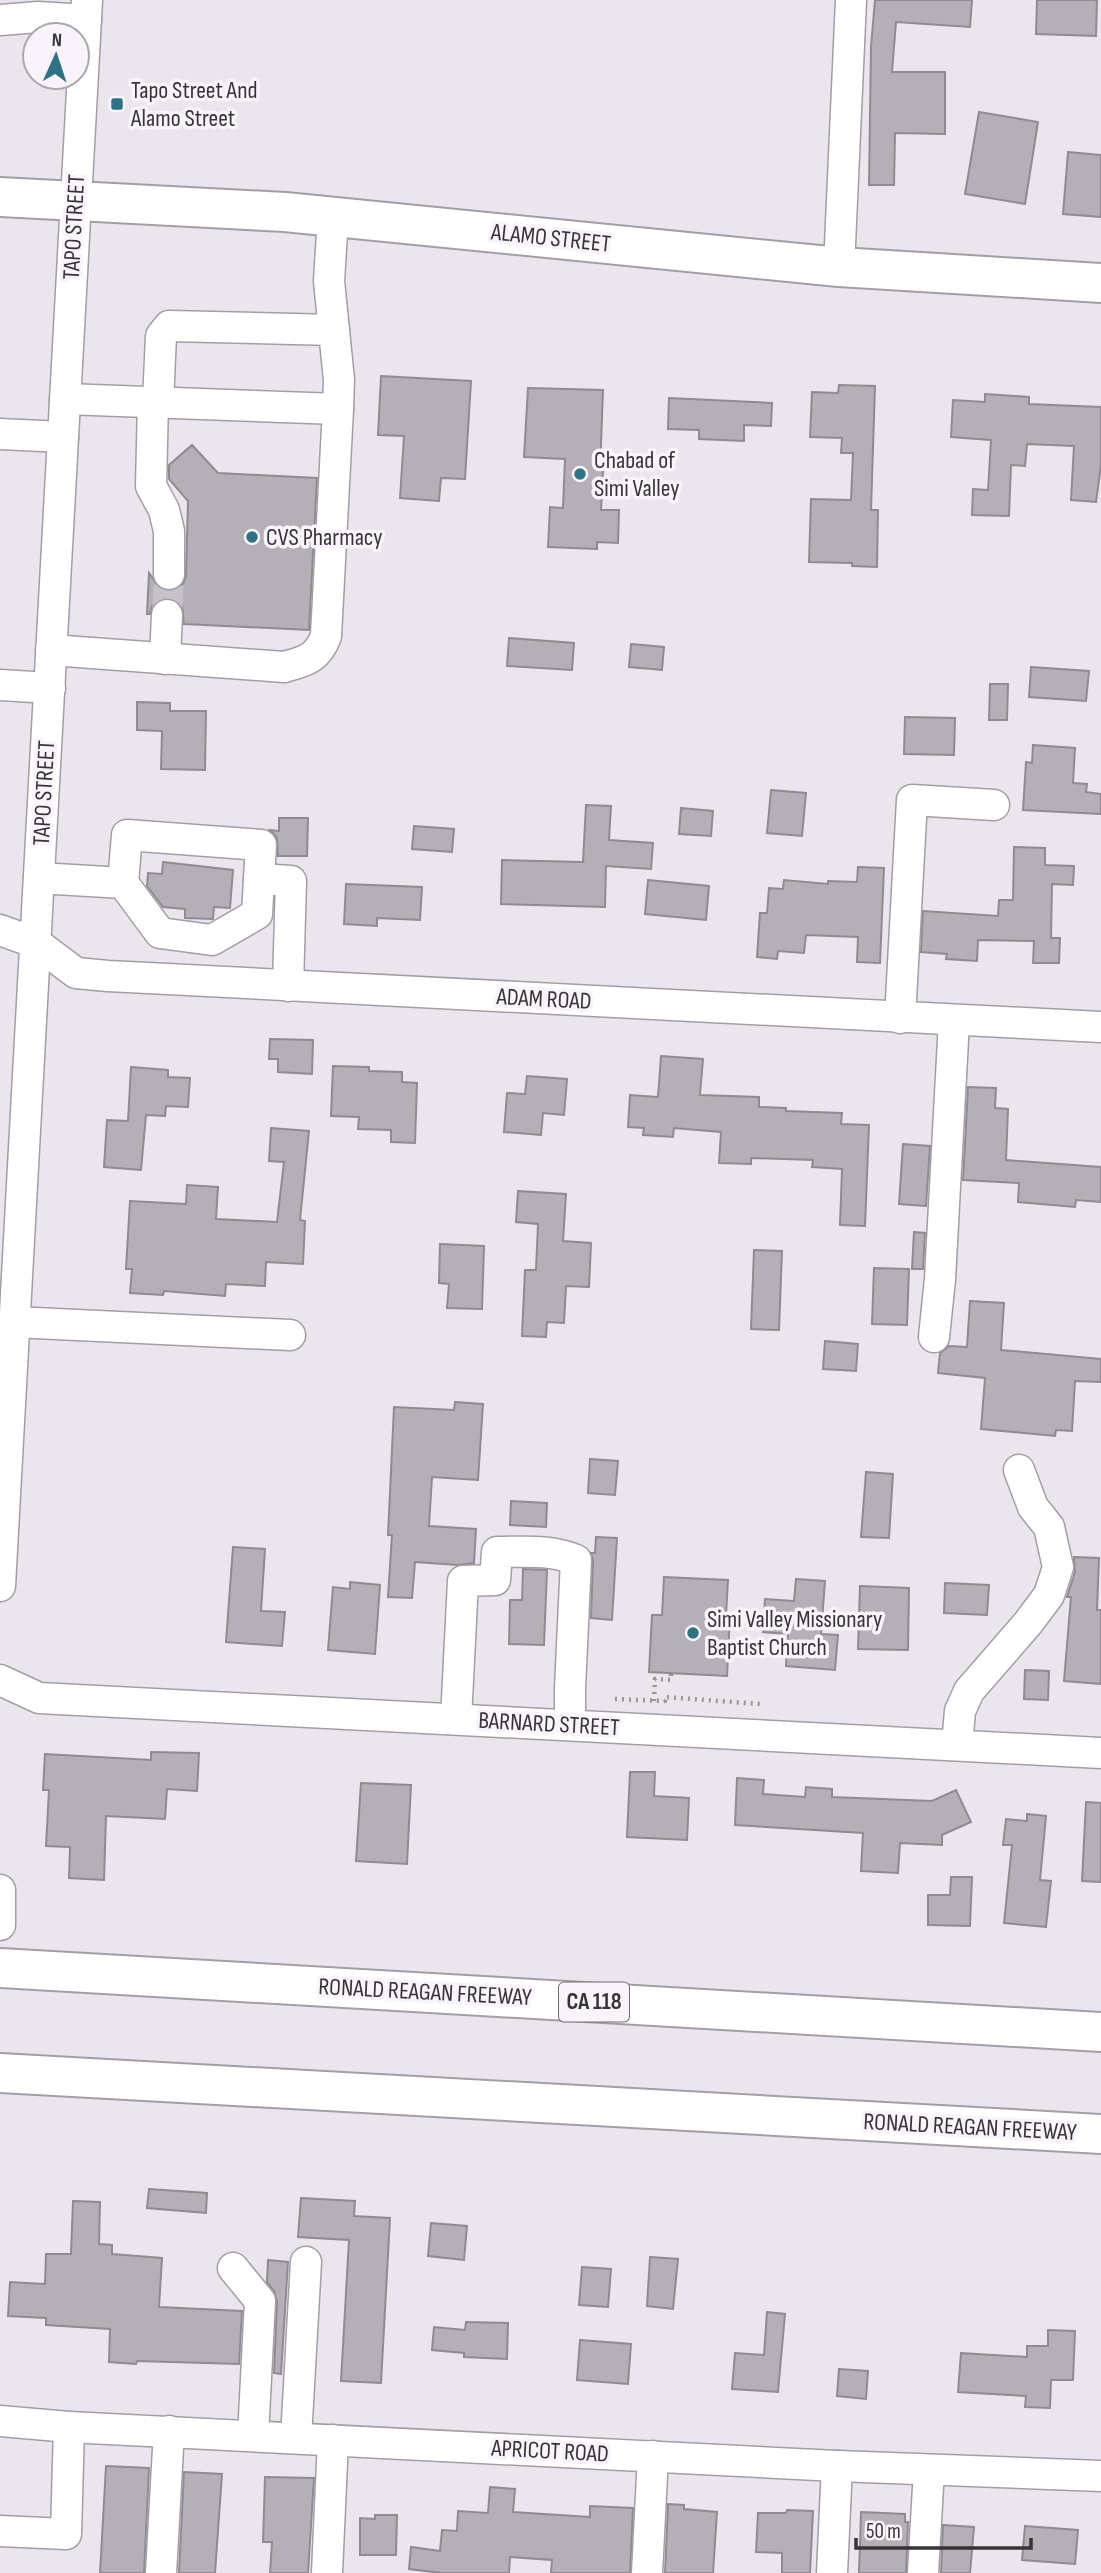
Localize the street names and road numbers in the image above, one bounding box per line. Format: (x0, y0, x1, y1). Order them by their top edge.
street label: TAPO STREET (57, 173, 91, 280)
street label: ALAMO STREET (489, 217, 612, 259)
street label: TAPO STREET (27, 739, 61, 846)
street label: ADAM ROAD (495, 982, 592, 1016)
street label: BARNARD STREET (478, 1706, 621, 1742)
street label: RONALD REAGAN FREEWAY (318, 1972, 532, 2012)
road number: CA 118 (559, 1982, 629, 2022)
street label: RONALD REAGAN FREEWAY (863, 2107, 1077, 2147)
street label: APRICOT ROAD (490, 2433, 609, 2469)

